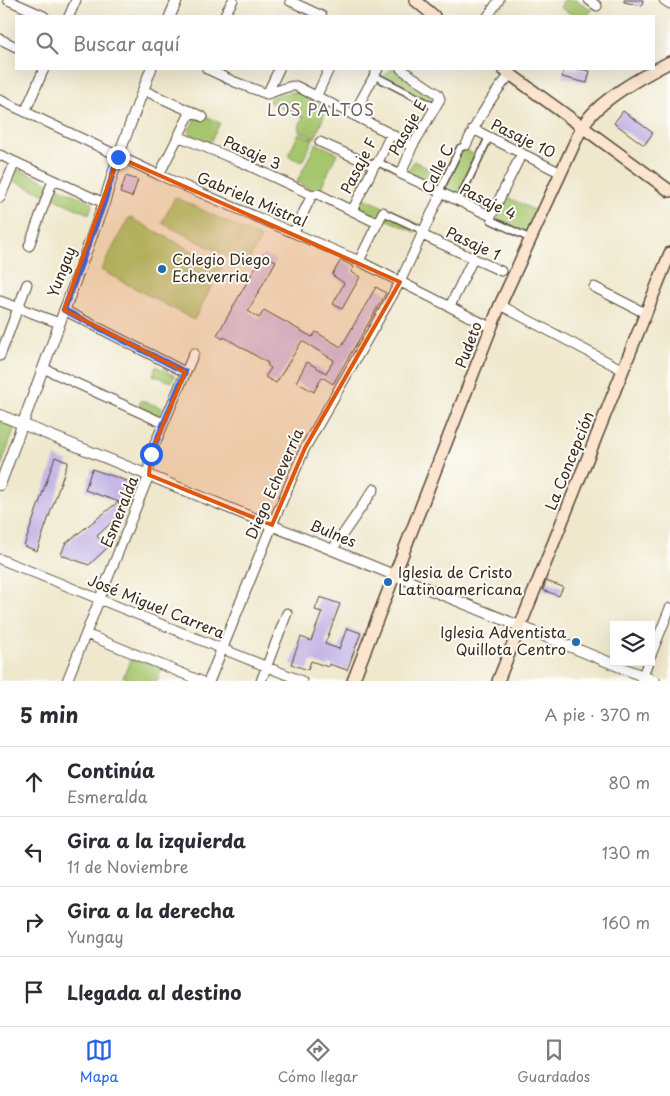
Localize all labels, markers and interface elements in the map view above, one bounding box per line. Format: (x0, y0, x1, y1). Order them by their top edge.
search box (15, 15, 655, 70)
icon: search (33, 29, 61, 57)
text: Buscar aquí (73, 29, 180, 57)
street label: Pasaje E (382, 95, 431, 159)
district label: LOS PALTOS (267, 97, 375, 121)
street label: Pasaje 10 (488, 112, 560, 163)
street label: Pasaje 3 (220, 129, 285, 175)
street label: Pasaje F (334, 133, 382, 197)
street label: Calle C (415, 140, 458, 197)
route end (107, 146, 130, 169)
street label: Gabriela Mistral (194, 165, 311, 232)
street label: Pasaje 4 (456, 177, 521, 225)
street label: Pasaje 1 (443, 220, 505, 265)
street label: Yungay (40, 243, 81, 300)
place label: Colegio Diego Echeverria (172, 247, 270, 287)
marker: Colegio Diego Echeverria (156, 263, 168, 275)
street label: Pudeto (448, 318, 487, 371)
street label: La Concepción (538, 407, 599, 513)
street label: Diego Echeverría (239, 424, 309, 543)
route start (140, 443, 163, 466)
street label: Esmeralda (94, 471, 144, 551)
street label: Bulnes (307, 513, 360, 552)
place label: Iglesia de Cristo Latinoamericana (398, 560, 523, 600)
street label: José Miguel Carrera (85, 568, 229, 644)
marker: Iglesia de Cristo Latinoamericana (382, 576, 394, 588)
place label: Iglesia Adventista Quillota Centro (440, 620, 567, 660)
map controls (610, 621, 655, 666)
button: layers (610, 621, 655, 666)
marker: Iglesia Adventista Quillota Centro (570, 636, 582, 648)
text: 5 min (20, 698, 78, 730)
text: A pie · 370 m (545, 702, 650, 726)
text: Continúa (67, 756, 155, 784)
icon: ahead (20, 768, 48, 796)
text: 80 m (608, 770, 650, 794)
text: Esmeralda (67, 784, 148, 808)
text: Gira a la izquierda (67, 826, 246, 854)
icon: left (20, 838, 48, 866)
text: 130 m (602, 840, 650, 864)
text: 11 de Noviembre (67, 854, 188, 878)
text: Gira a la derecha (67, 896, 235, 924)
icon: right (20, 908, 48, 936)
text: 160 m (602, 910, 650, 934)
text: Yungay (67, 924, 123, 948)
icon: arrive (20, 978, 48, 1006)
text: Llegada al destino (67, 978, 241, 1006)
tab: Mapa (80, 1036, 118, 1087)
tab: Cómo llegar (278, 1036, 358, 1087)
tab: Guardados (517, 1036, 590, 1087)

